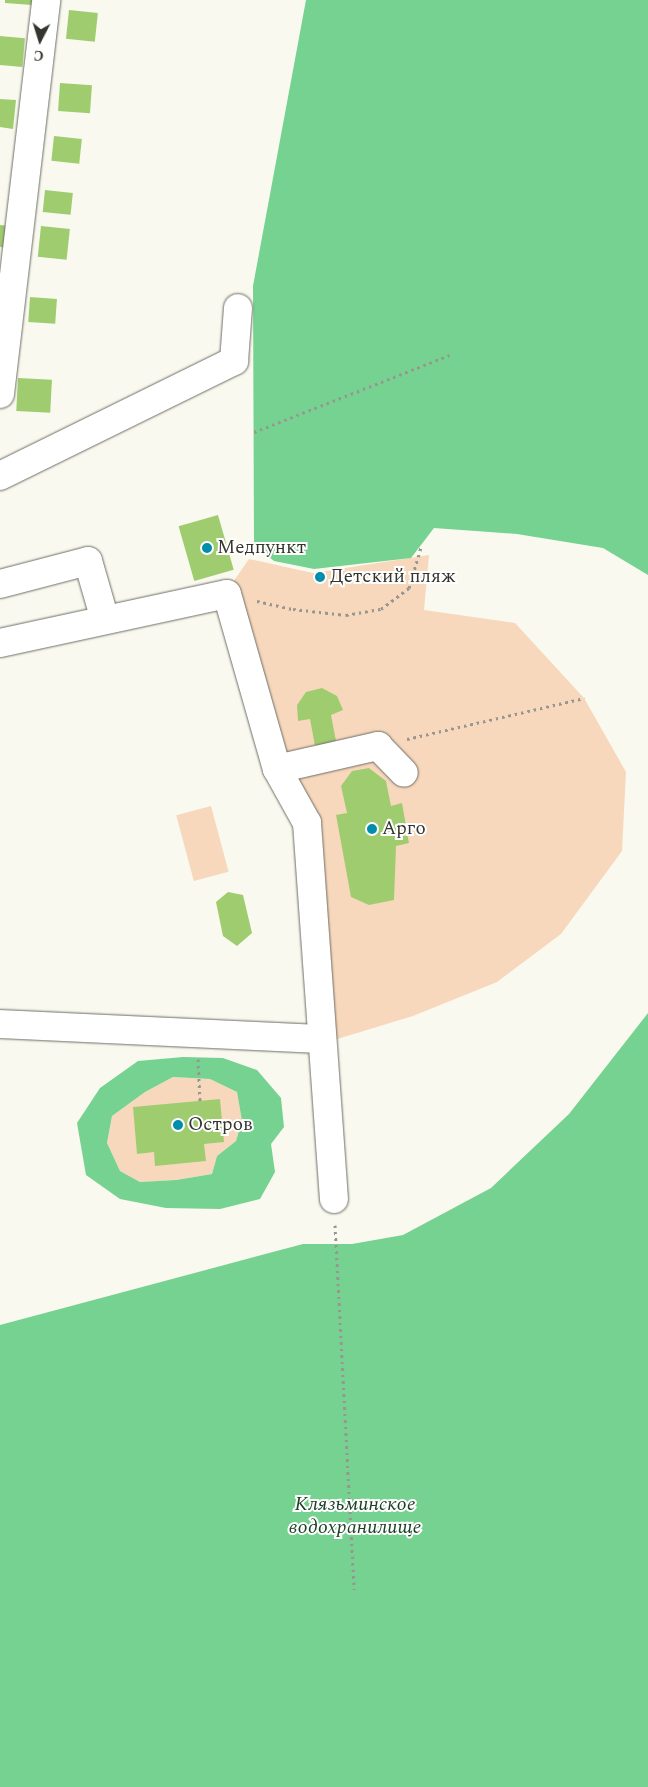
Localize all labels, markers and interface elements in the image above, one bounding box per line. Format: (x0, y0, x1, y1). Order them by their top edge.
north arrow (15, 15, 65, 65)
text: С (33, 45, 45, 66)
place label: Медпункт (217, 537, 306, 559)
marker: Медпункт (201, 542, 213, 554)
place label: Детский пляж (330, 566, 456, 588)
marker: Детский пляж (314, 571, 326, 583)
place label: Арго (382, 818, 426, 840)
marker: Арго (366, 823, 378, 835)
place label: Остров (188, 1114, 252, 1136)
marker: Остров (172, 1119, 184, 1131)
water label: Клязьминское водохранилище (289, 1492, 421, 1539)

